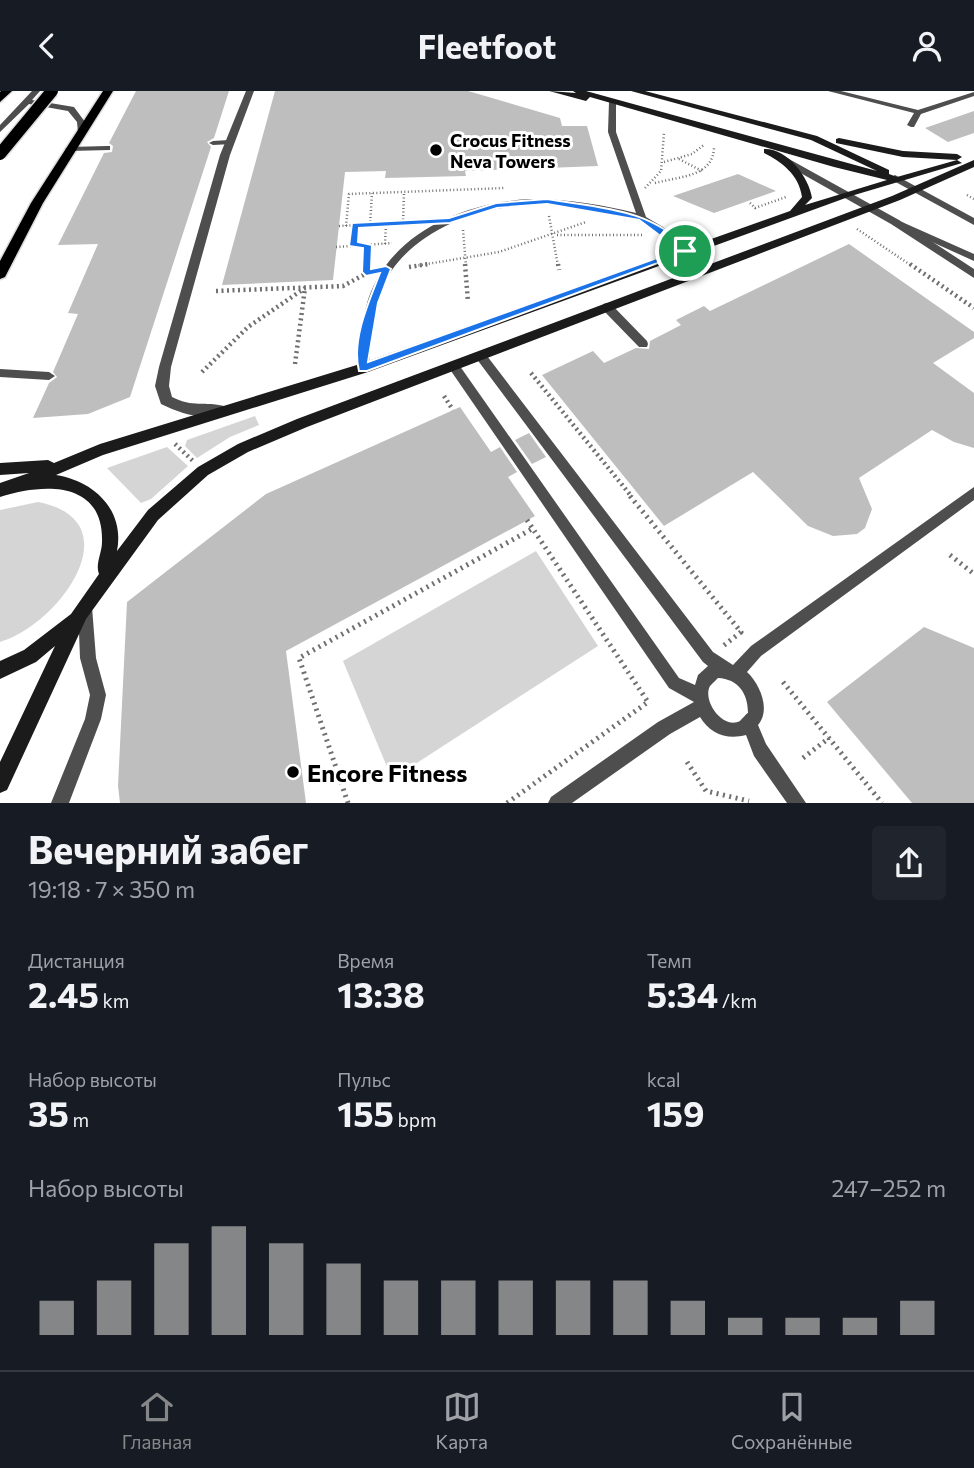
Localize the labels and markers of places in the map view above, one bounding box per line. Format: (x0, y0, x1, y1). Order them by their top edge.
place label: Crocus Fitness Neva Towers (450, 129, 571, 172)
marker: Crocus Fitness Neva Towers (428, 142, 444, 158)
pin (655, 221, 715, 281)
place label: Encore Fitness (307, 758, 467, 787)
marker: Encore Fitness (285, 764, 301, 780)

